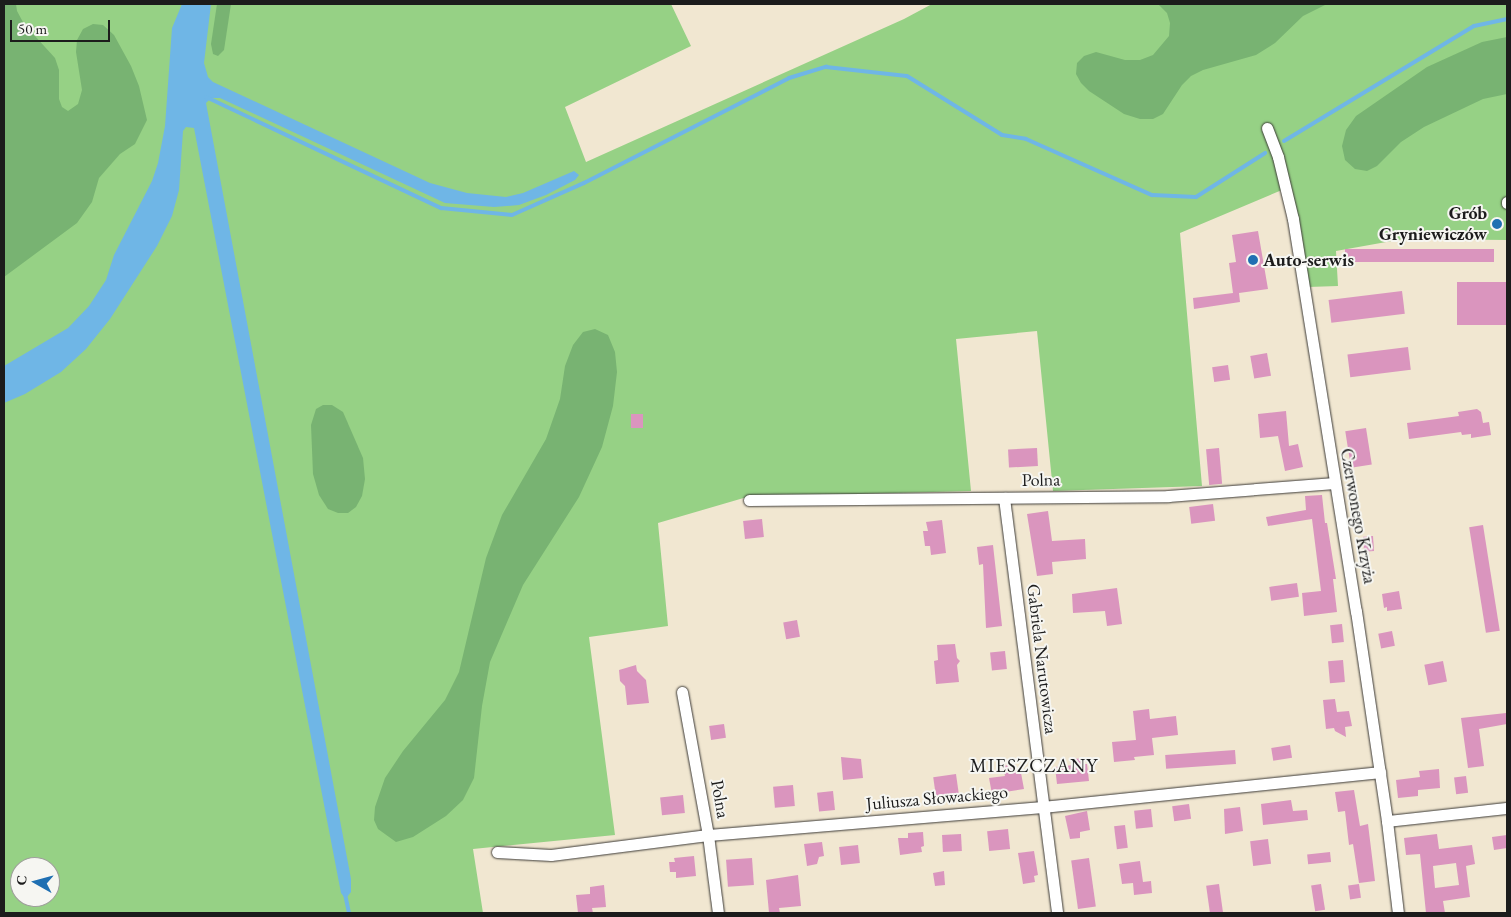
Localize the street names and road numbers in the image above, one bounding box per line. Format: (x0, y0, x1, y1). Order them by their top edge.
street label: Czerwonego Krzyża (1335, 447, 1381, 585)
street label: Polna (1021, 469, 1061, 491)
street label: Gabriela Narutowicza (1022, 583, 1062, 735)
street label: Polna (706, 778, 734, 820)
street label: Juliusza Słowackiego (865, 781, 1009, 815)

